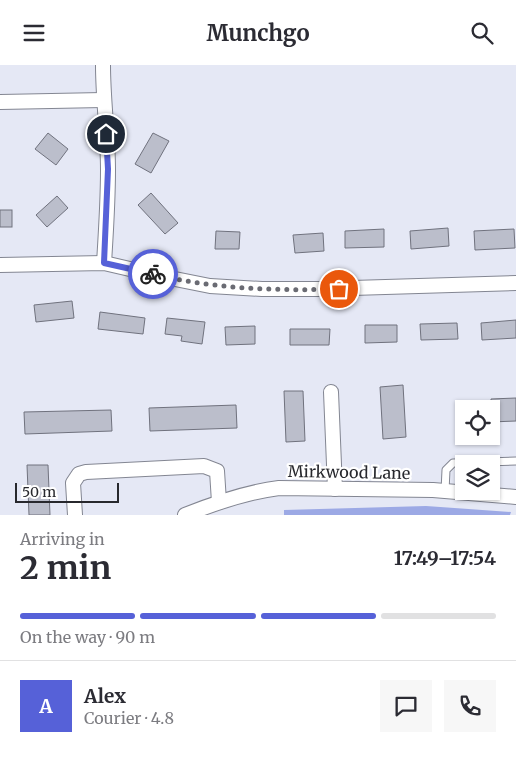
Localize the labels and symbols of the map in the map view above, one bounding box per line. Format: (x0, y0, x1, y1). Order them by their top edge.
pin (85, 113, 127, 155)
courier (128, 249, 178, 299)
pin (318, 268, 360, 310)
street label: Mirkwood Lane (288, 461, 410, 483)
scale bar (15, 480, 119, 503)

